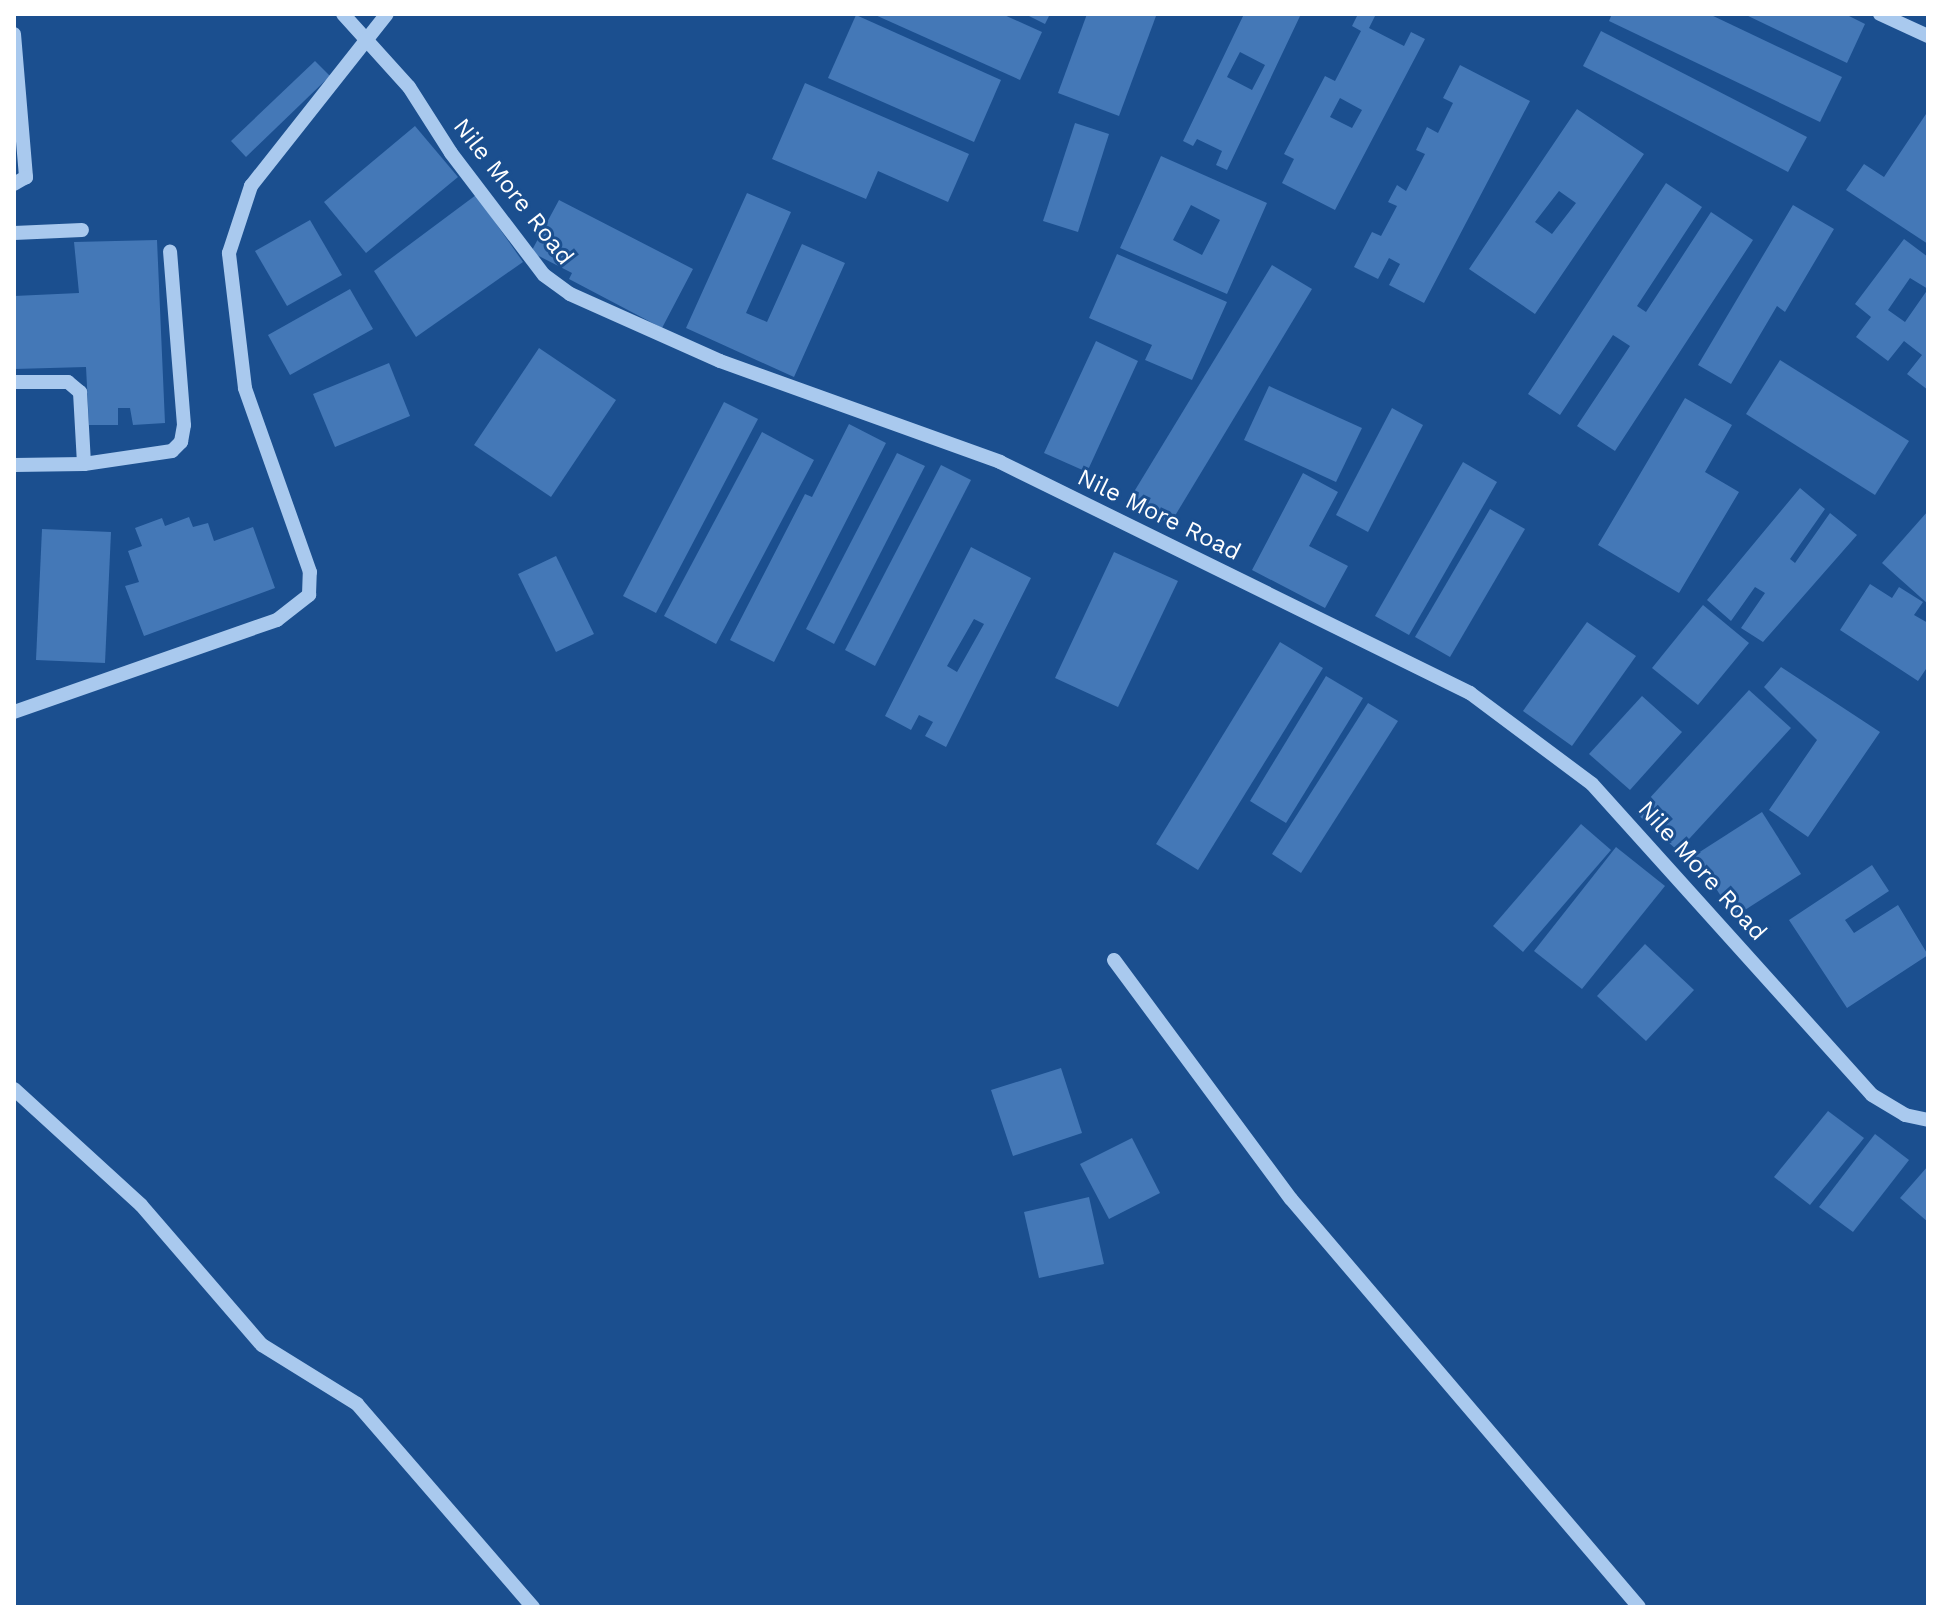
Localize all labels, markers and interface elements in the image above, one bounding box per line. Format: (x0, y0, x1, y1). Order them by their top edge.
street label: Nile More Road (447, 113, 579, 271)
street label: Nile More Road (1073, 463, 1245, 567)
street label: Nile More Road (1632, 795, 1772, 947)

